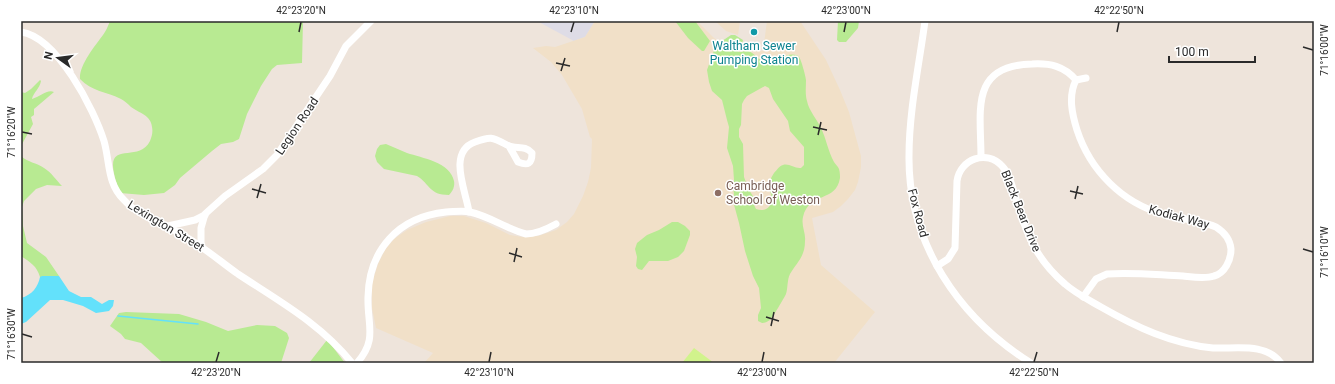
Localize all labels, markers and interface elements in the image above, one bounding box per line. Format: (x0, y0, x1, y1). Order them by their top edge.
text: 42°23'20"N (276, 5, 326, 16)
text: 42°23'10"N (549, 5, 599, 16)
text: 42°23'00"N (821, 5, 871, 16)
text: 42°22'50"N (1094, 5, 1144, 16)
text: 71°16'00"W (1319, 24, 1330, 76)
marker: Waltham Sewer Pumping Station (749, 27, 759, 37)
north arrow (38, 38, 78, 78)
scale bar (1169, 38, 1255, 64)
place label: Waltham Sewer Pumping Station (710, 39, 798, 67)
text: 100 m (1175, 45, 1209, 59)
text: N (42, 50, 56, 61)
street label: Legion Road (273, 95, 321, 157)
text: 71°16'20"W (6, 106, 17, 158)
street label: Black Bear Drive (998, 168, 1044, 254)
place label: Cambridge School of Weston (726, 179, 820, 207)
street label: Fox Road (905, 187, 931, 239)
marker: Cambridge School of Weston (713, 188, 723, 198)
street label: Lexington Street (125, 198, 207, 254)
street label: Kodiak Way (1147, 202, 1211, 232)
text: 71°16'10"W (1319, 226, 1330, 278)
text: 71°16'30"W (6, 308, 17, 360)
text: 42°23'20"N (191, 367, 241, 378)
text: 42°23'10"N (464, 367, 514, 378)
text: 42°23'00"N (737, 367, 787, 378)
text: 42°22'50"N (1009, 367, 1059, 378)

